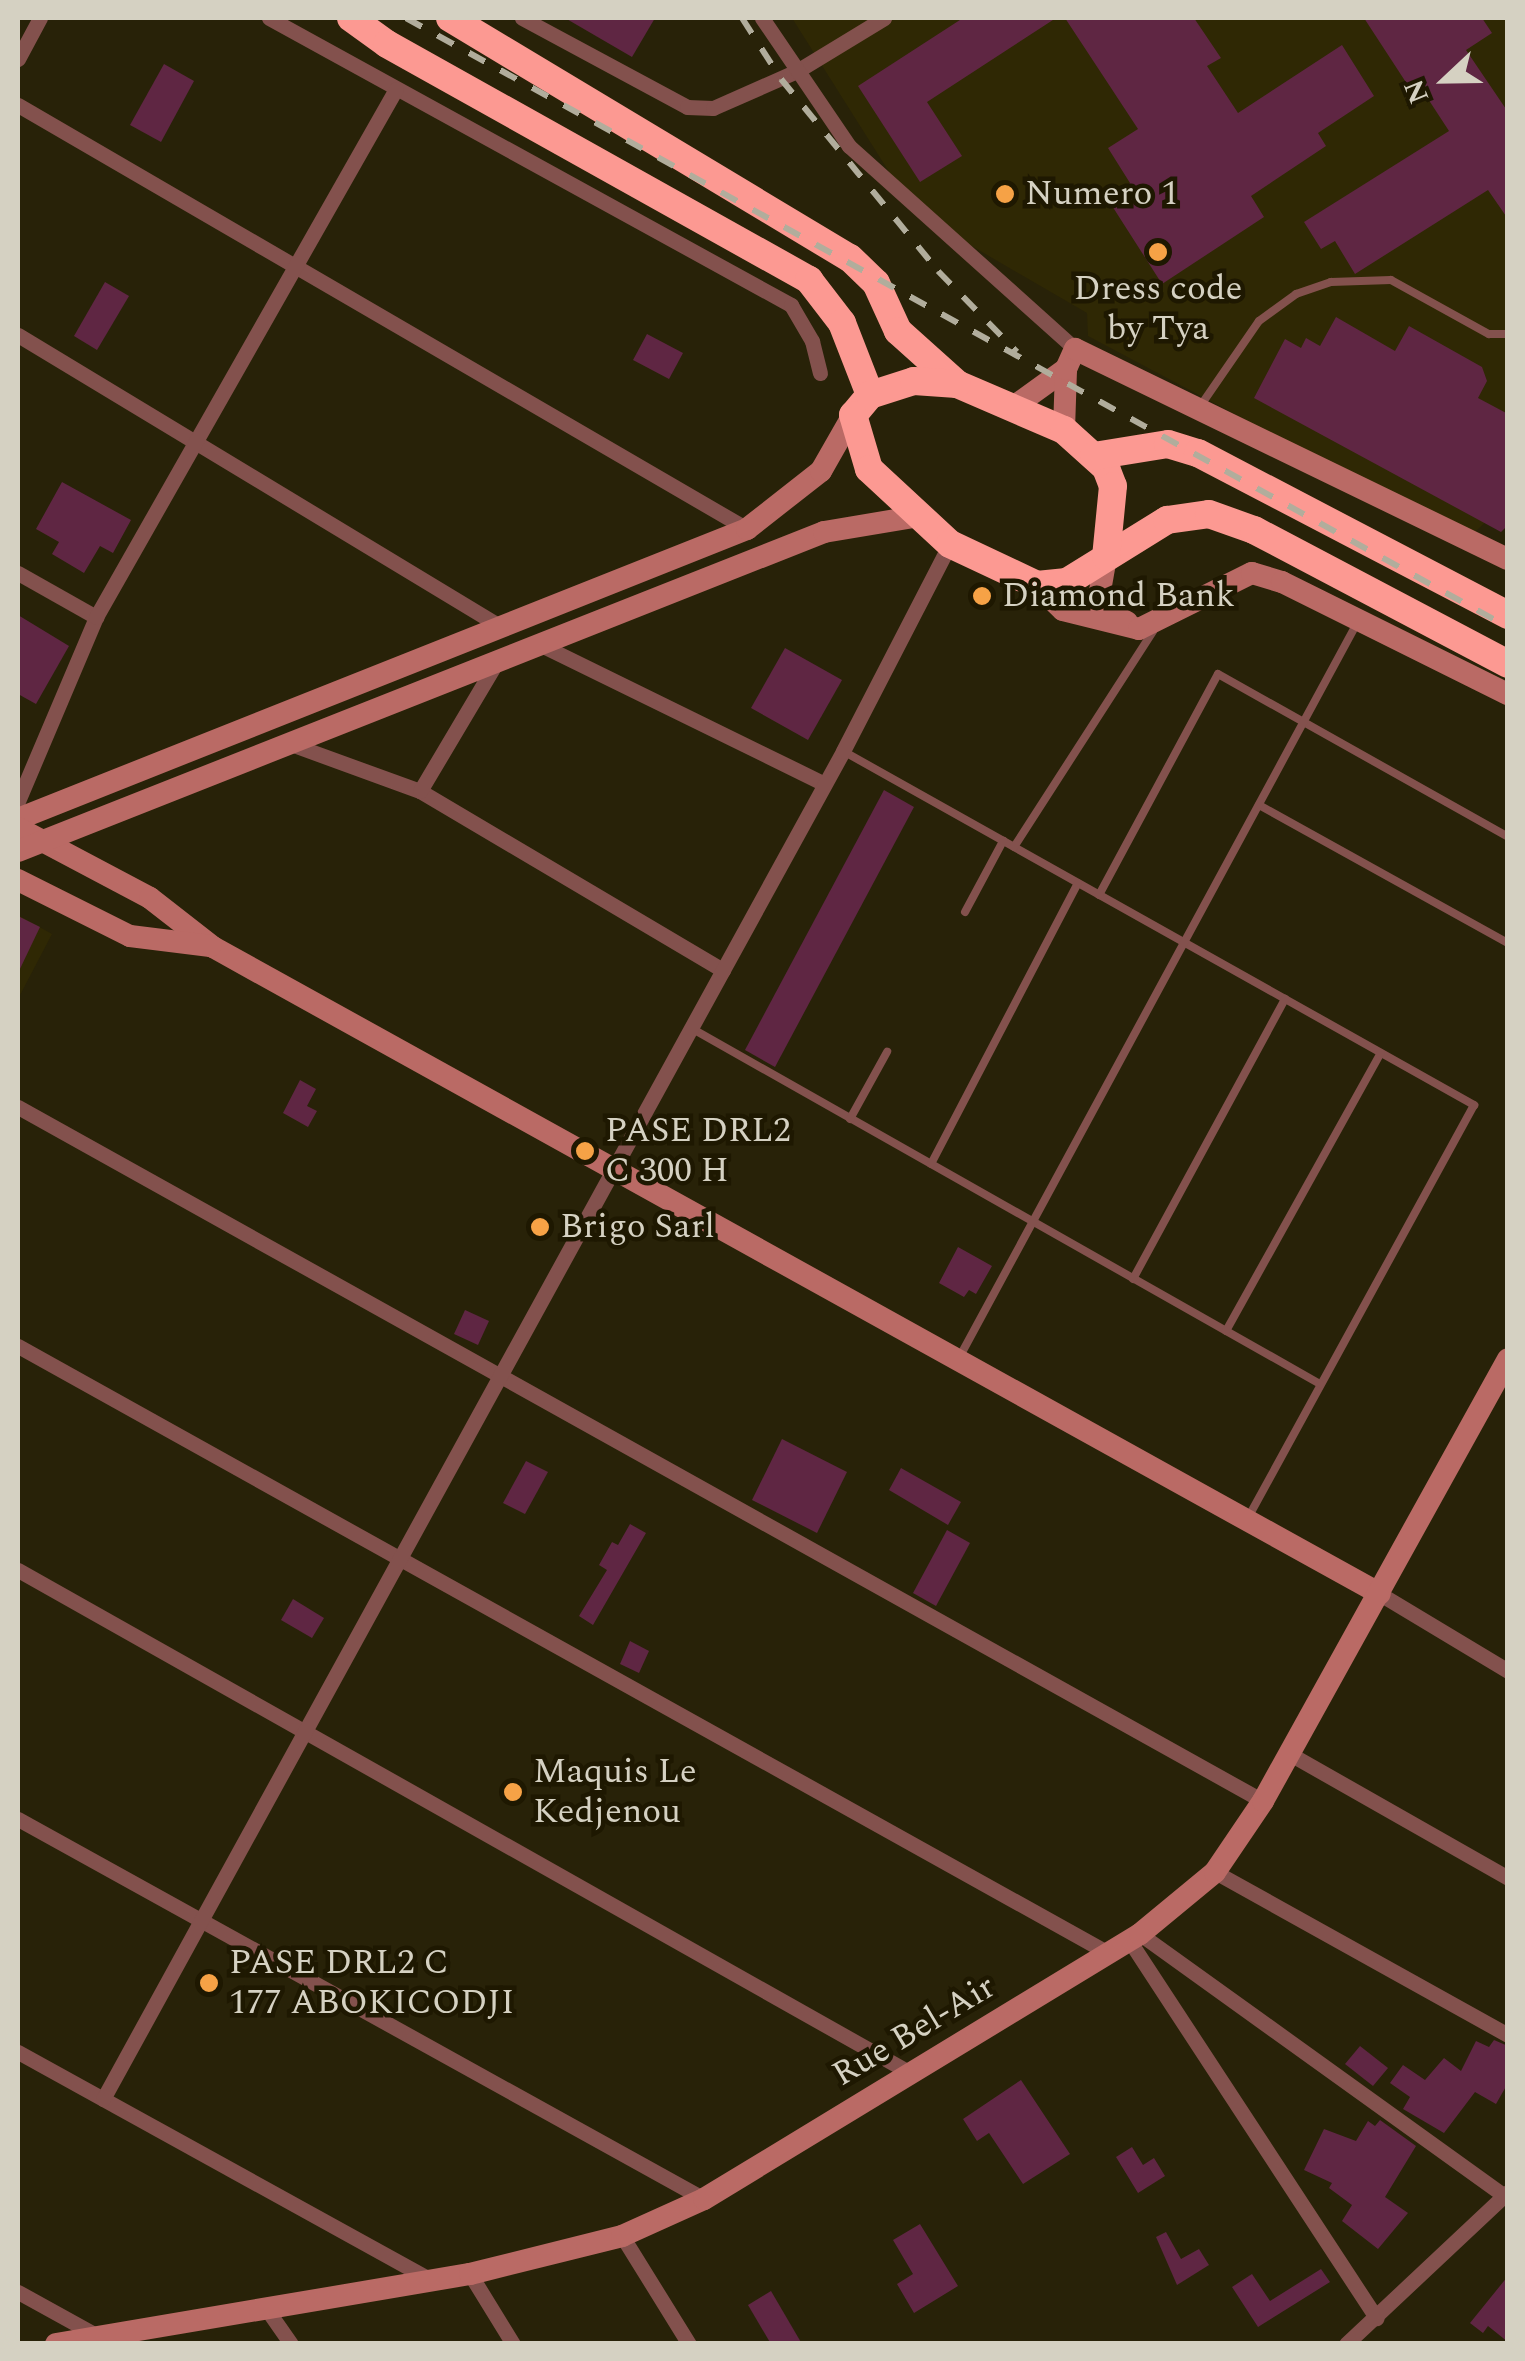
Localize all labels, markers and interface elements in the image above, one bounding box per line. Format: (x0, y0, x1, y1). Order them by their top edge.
north arrow (1395, 30, 1495, 130)
text: N (1393, 73, 1441, 110)
place label: Numero 1 (1025, 173, 1179, 215)
marker: Numero 1 (994, 183, 1016, 205)
marker: Dress code by Tya (1147, 241, 1169, 263)
place label: Dress code by Tya (1074, 268, 1242, 350)
place label: Diamond Bank (1002, 575, 1235, 617)
marker: Diamond Bank (971, 585, 993, 607)
place label: PASE DRL2 C 300 H (605, 1110, 791, 1192)
marker: PASE DRL2 C 300 H (574, 1140, 596, 1162)
place label: Brigo Sarl (560, 1206, 715, 1248)
marker: Brigo Sarl (529, 1216, 551, 1238)
place label: Maquis Le Kedjenou (533, 1751, 697, 1833)
marker: Maquis Le Kedjenou (502, 1781, 524, 1803)
place label: PASE DRL2 C 177 ABOKICODJI (229, 1942, 514, 2024)
street label: Rue Bel-Air (825, 1966, 1003, 2096)
marker: PASE DRL2 C 177 ABOKICODJI (198, 1972, 220, 1994)

